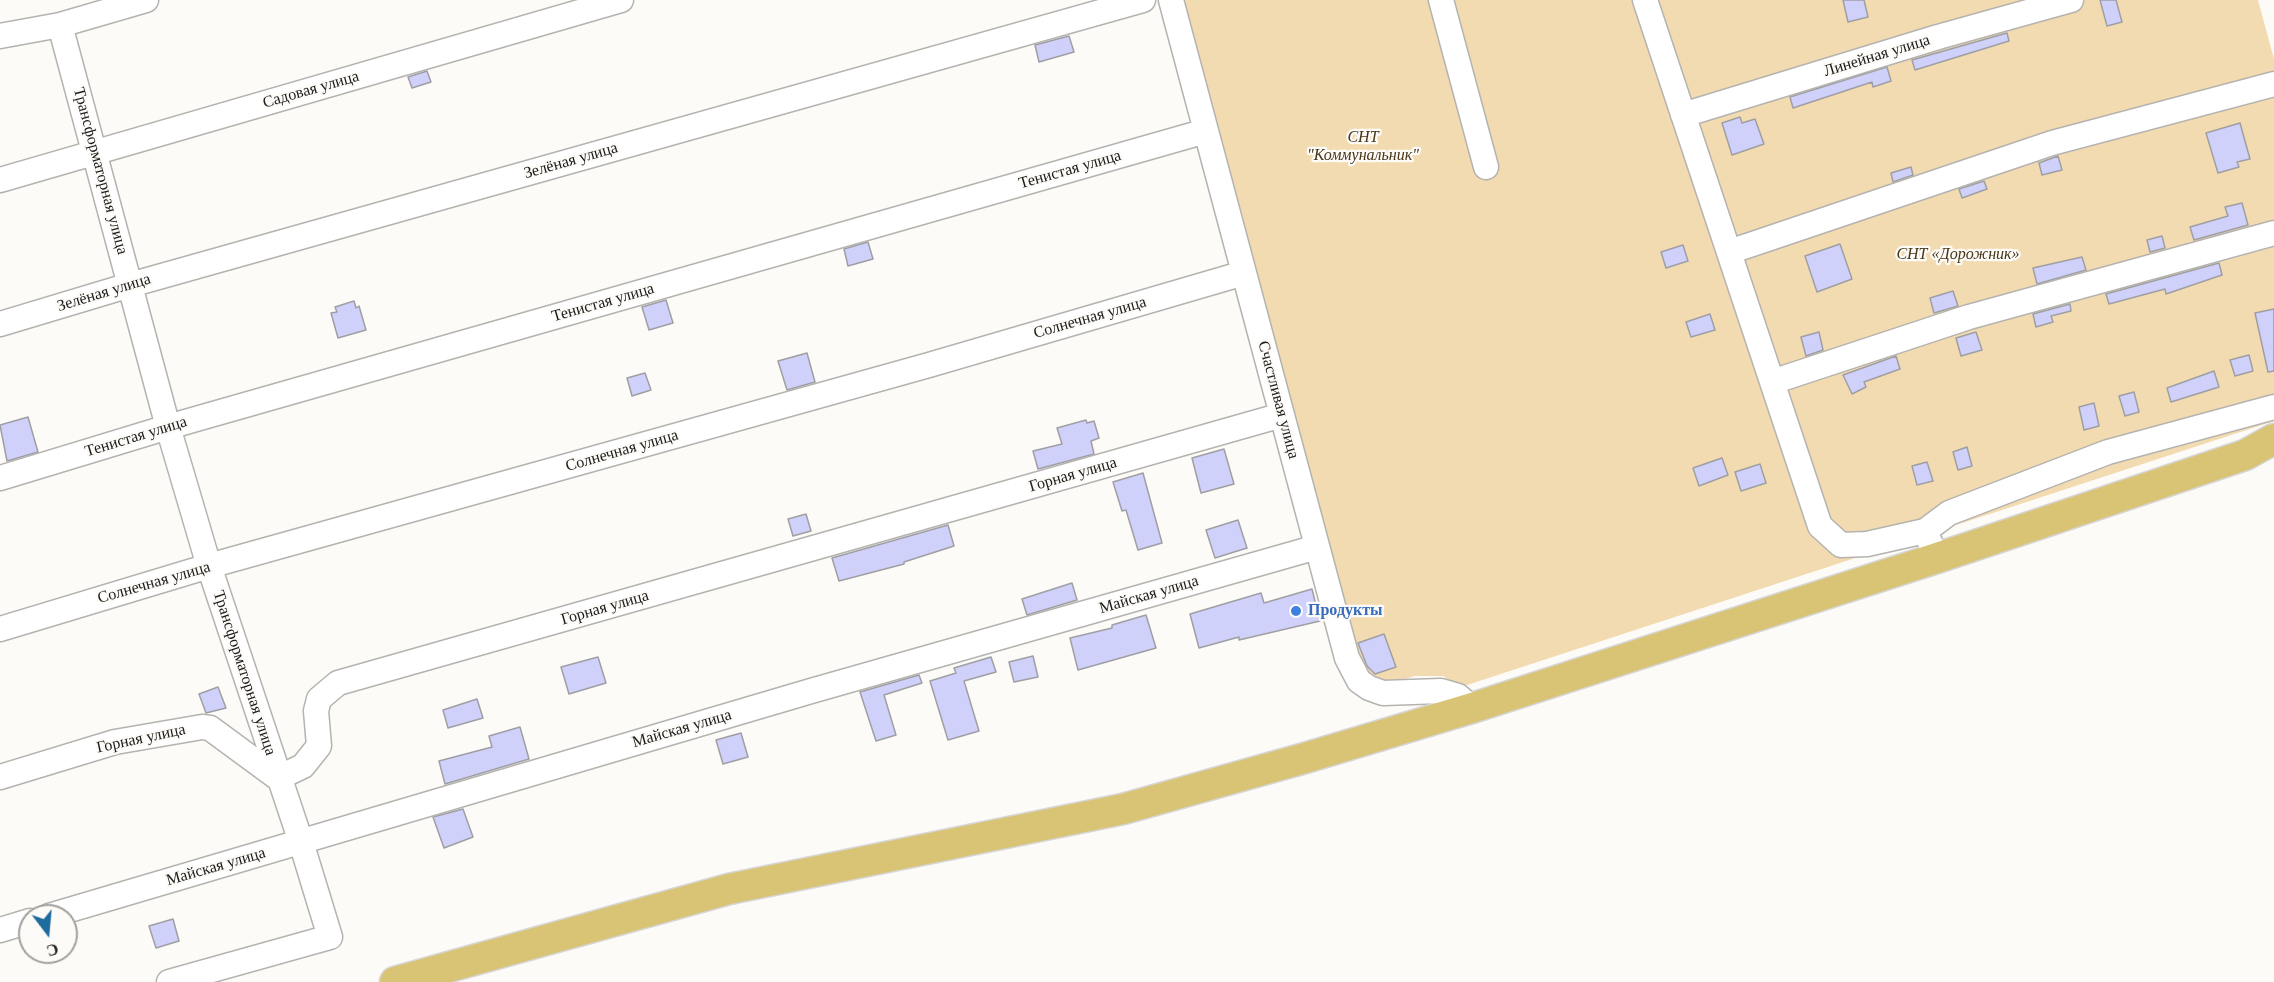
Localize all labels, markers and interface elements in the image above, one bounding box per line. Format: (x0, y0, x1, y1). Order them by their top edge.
street label: Линейная улица (1822, 31, 1932, 81)
street label: Садовая улица (261, 67, 361, 113)
street label: Трансформаторная улица (68, 85, 132, 257)
park label: СНТ "Коммунальник" (1307, 128, 1419, 166)
street label: Зелёная улица (522, 138, 620, 184)
street label: Тенистая улица (1017, 146, 1123, 194)
park label: СНТ «Дорожник» (1896, 245, 2020, 265)
street label: Зелёная улица (55, 270, 153, 316)
street label: Тенистая улица (550, 279, 656, 327)
street label: Солнечная улица (1031, 293, 1149, 343)
street label: Счастливая улица (1253, 339, 1303, 461)
street label: Тенистая улица (83, 412, 189, 462)
street label: Солнечная улица (563, 426, 681, 476)
street label: Горная улица (1027, 453, 1119, 497)
street label: Солнечная улица (95, 558, 213, 608)
street label: Майская улица (1097, 572, 1201, 618)
street label: Горная улица (559, 586, 651, 630)
street label: Трансформаторная улица (208, 588, 280, 758)
place label: Продукты (1308, 601, 1383, 621)
marker: Продукты (1289, 604, 1303, 618)
street label: Майская улица (630, 706, 734, 752)
street label: Горная улица (95, 720, 187, 758)
street label: Майская улица (164, 844, 268, 890)
north arrow (18, 904, 78, 964)
text: С (45, 940, 60, 960)

